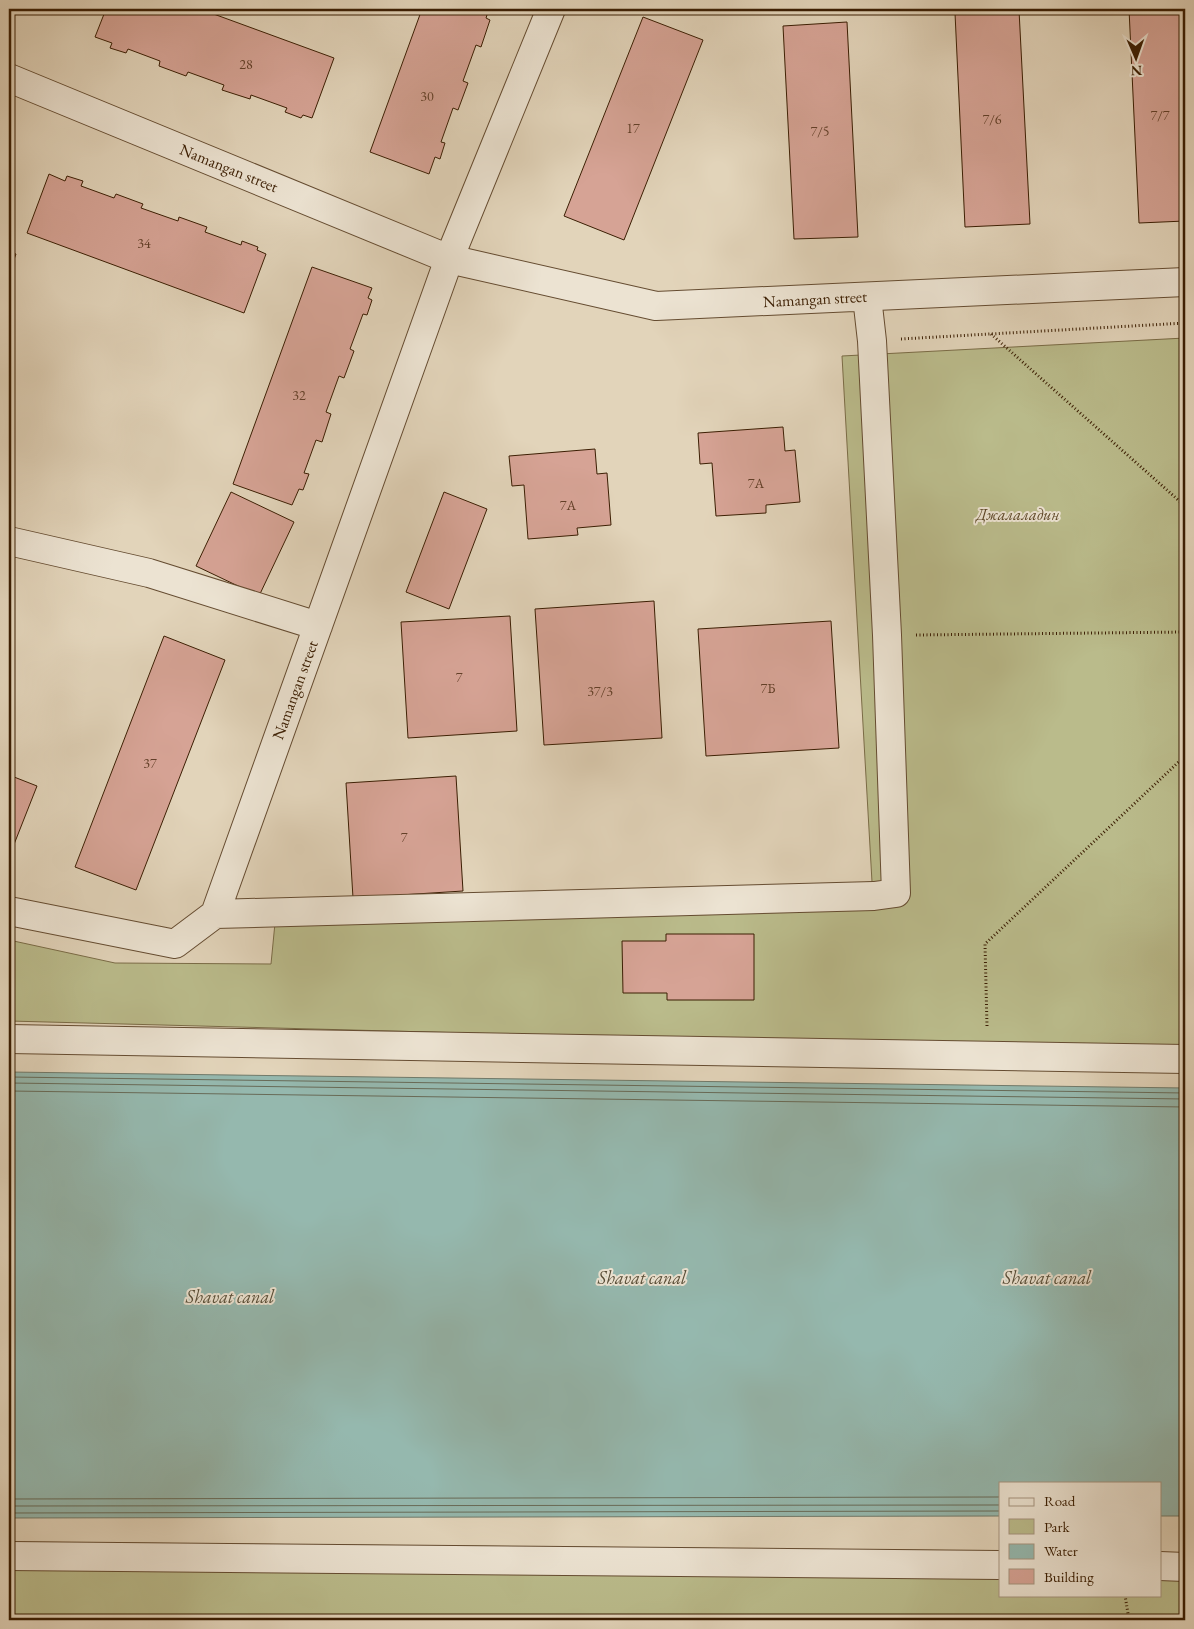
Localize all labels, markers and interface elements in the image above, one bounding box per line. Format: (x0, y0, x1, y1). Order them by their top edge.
north arrow (1112, 32, 1162, 82)
house number: 28 (239, 55, 253, 73)
text: N (1130, 62, 1142, 80)
house number: 30 (420, 87, 434, 105)
house number: 7/7 (1150, 106, 1170, 124)
house number: 7/6 (982, 110, 1002, 128)
house number: 17 (626, 119, 640, 137)
house number: 7/5 (810, 122, 830, 140)
street label: Namangan street (177, 139, 281, 197)
house number: 34 (137, 234, 151, 252)
street label: Namangan street (762, 286, 868, 312)
house number: 32 (292, 386, 306, 404)
house number: 7A (748, 474, 765, 492)
house number: 7A (560, 496, 577, 514)
park label: Джалаладин (974, 504, 1060, 525)
street label: Namangan street (267, 637, 323, 743)
house number: 7 (456, 668, 463, 686)
house number: 7Б (761, 679, 775, 697)
house number: 37/3 (587, 682, 613, 700)
house number: 37 (143, 754, 157, 772)
house number: 7 (401, 828, 408, 846)
water label: Shavat canal (597, 1266, 687, 1289)
water label: Shavat canal (1002, 1266, 1092, 1289)
water label: Shavat canal (185, 1285, 275, 1308)
legend (999, 1482, 1162, 1596)
text: Road (1044, 1491, 1076, 1510)
text: Park (1044, 1517, 1071, 1536)
text: Water (1044, 1541, 1078, 1560)
text: Building (1044, 1567, 1094, 1586)

